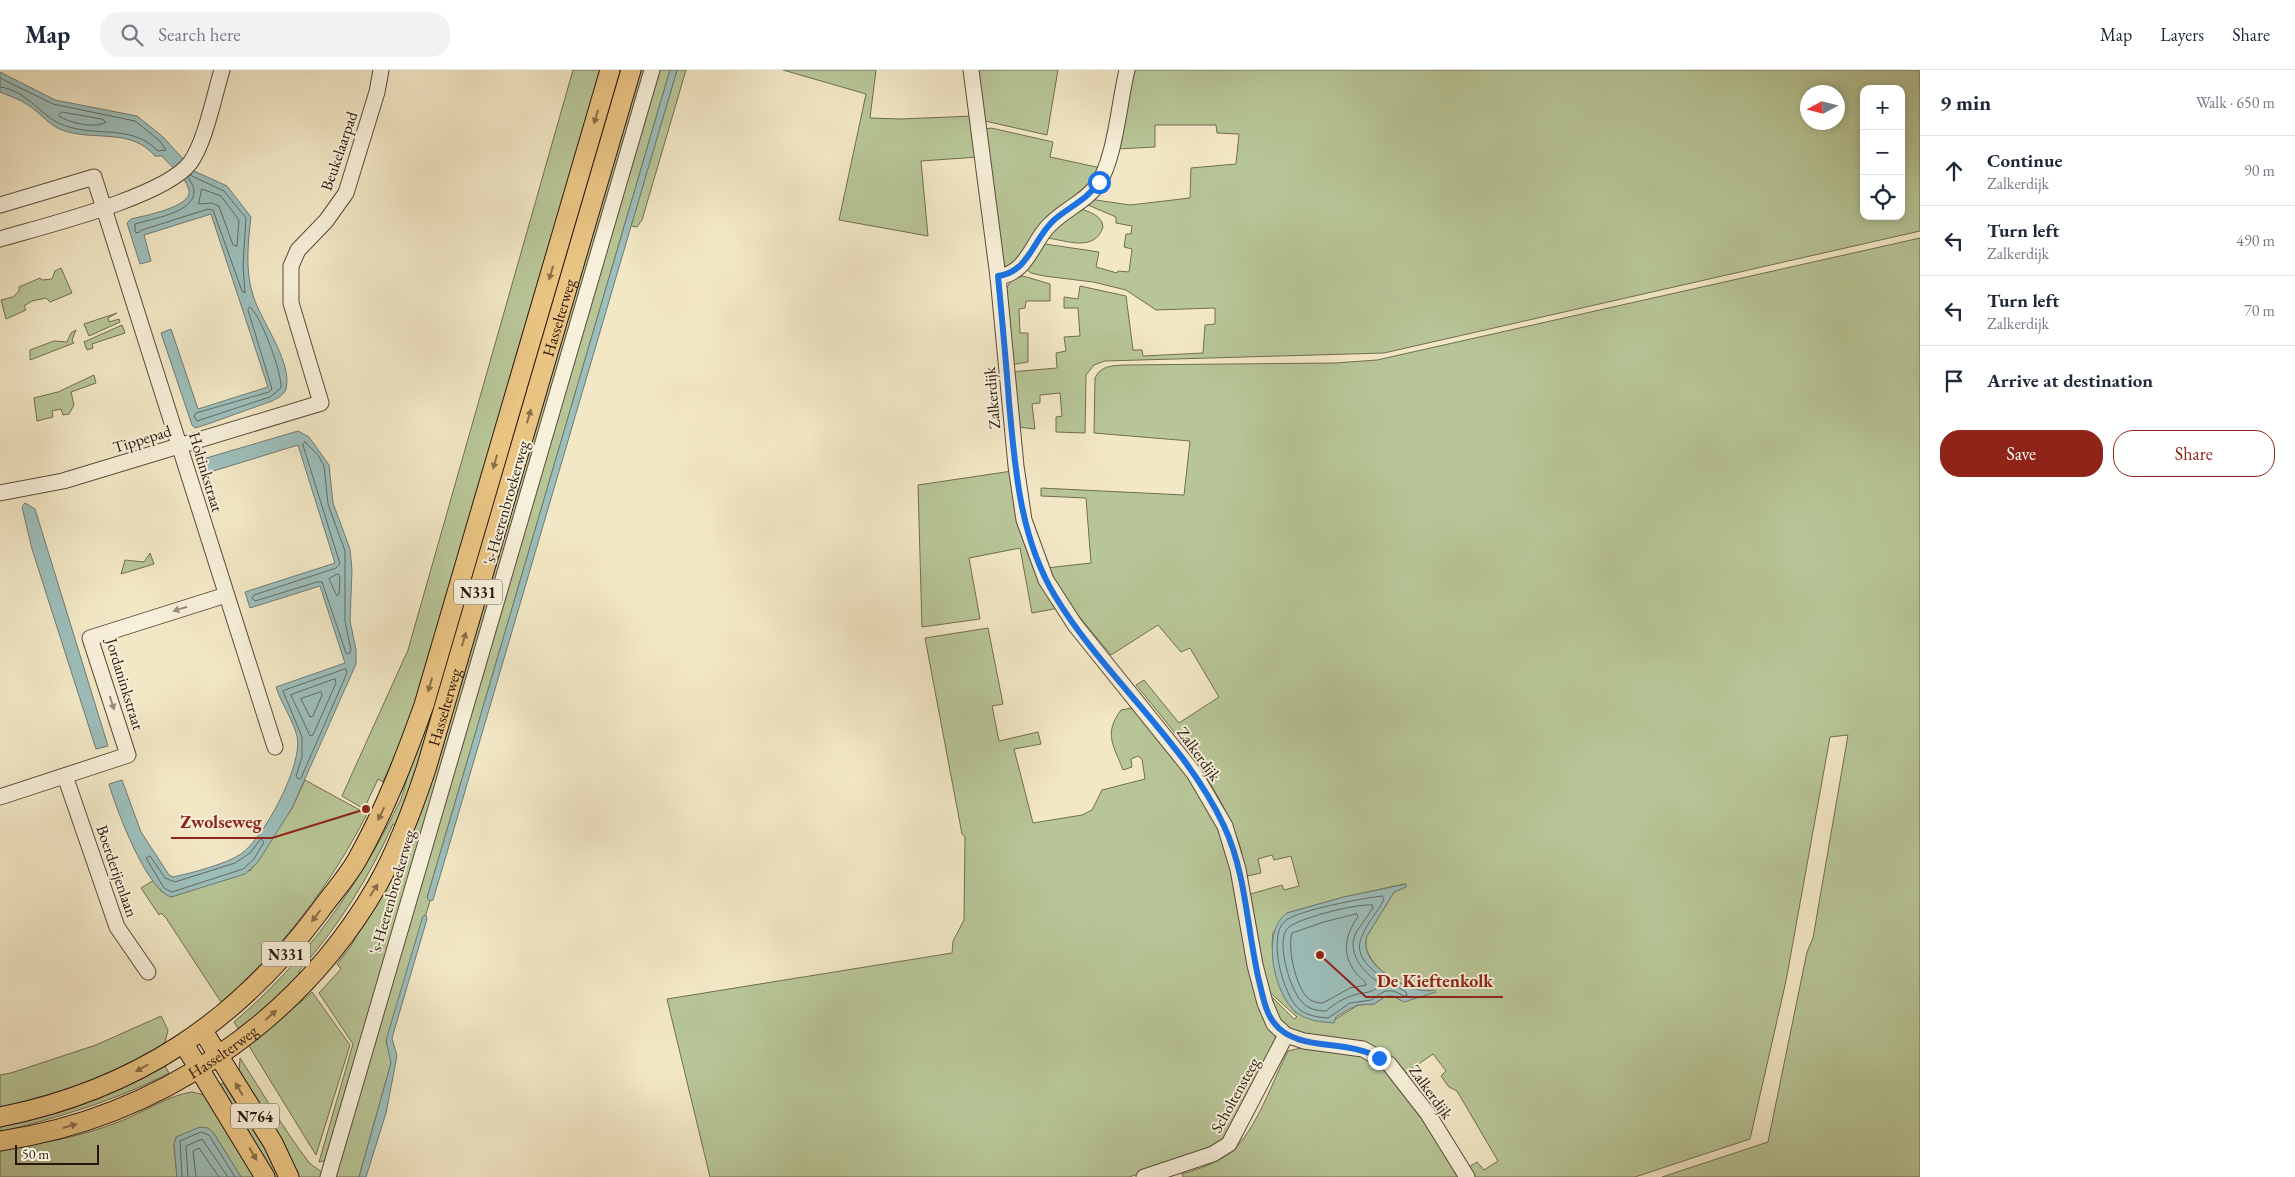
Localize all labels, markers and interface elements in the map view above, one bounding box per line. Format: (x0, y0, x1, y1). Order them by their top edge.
search box (100, 12, 450, 57)
text: Map (25, 19, 70, 50)
icon: search (118, 21, 146, 49)
text: Search here (158, 22, 241, 47)
text: Map (2100, 23, 2132, 46)
text: Layers (2160, 23, 2204, 46)
text: Share (2232, 23, 2270, 46)
north arrow (1800, 85, 1845, 130)
map controls (1860, 85, 1905, 220)
button: + (1860, 85, 1905, 130)
text: 9 min (1940, 89, 1991, 116)
text: Walk · 650 m (2196, 92, 2275, 113)
street label: Beukelaarpad (316, 108, 363, 193)
one-way arrow (592, 109, 600, 124)
button: − (1860, 130, 1905, 175)
text: Continue (1987, 148, 2062, 173)
icon: ahead (1940, 157, 1968, 185)
text: 90 m (2244, 160, 2275, 181)
route start (1088, 171, 1111, 194)
text: Zalkerdijk (1987, 173, 2049, 194)
button: locate (1860, 175, 1905, 220)
text: Turn left (1987, 218, 2059, 243)
icon: left (1940, 227, 1968, 255)
text: 490 m (2236, 230, 2275, 251)
text: Zalkerdijk (1987, 243, 2049, 264)
one-way arrow (546, 265, 554, 280)
street label: Hasselterweg (537, 275, 580, 359)
text: Turn left (1987, 288, 2059, 313)
icon: left (1940, 297, 1968, 325)
text: 70 m (2244, 300, 2275, 321)
text: Zalkerdijk (1987, 313, 2049, 334)
street label: Zalkerdijk (979, 366, 1005, 430)
icon: arrive (1940, 367, 1968, 395)
text: Arrive at destination (1987, 368, 2153, 393)
one-way arrow (526, 408, 534, 423)
street label: Tippepad (110, 420, 175, 458)
street label: Holtinkstraat (184, 429, 228, 515)
button: Save (1940, 430, 2103, 477)
button: Share (2113, 430, 2275, 477)
street label: 's-Heerenbroekerweg (478, 437, 534, 568)
one-way arrow (491, 455, 499, 470)
road number: N331 (454, 580, 502, 604)
one-way arrow (172, 606, 187, 614)
one-way arrow (460, 631, 468, 646)
street label: Jordaninkstraat (101, 634, 149, 732)
street label: Hasselterweg (423, 665, 466, 749)
one-way arrow (425, 678, 433, 693)
one-way arrow (108, 696, 116, 711)
street label: Zalkerdijk (1172, 723, 1226, 786)
callout: Zwolseweg (171, 805, 272, 838)
one-way arrow (376, 807, 385, 822)
text: Zwolseweg (180, 810, 263, 833)
street label: Boerderijenlaan (91, 822, 143, 920)
street label: 's-Heerenbroekerweg (364, 826, 420, 957)
one-way arrow (369, 883, 378, 896)
one-way arrow (311, 909, 321, 923)
road number: N331 (262, 942, 310, 966)
callout: De Kieftenkolk (1366, 964, 1503, 997)
text: De Kieftenkolk (1377, 969, 1494, 992)
one-way arrow (265, 1009, 277, 1021)
street label: Hasselterweg (184, 1019, 262, 1083)
route end (1368, 1047, 1391, 1070)
street label: Scholtensteeg (1206, 1053, 1265, 1136)
street label: Zalkerdijk (1404, 1061, 1458, 1124)
one-way arrow (135, 1064, 148, 1073)
one-way arrow (235, 1083, 244, 1096)
road number: N764 (231, 1104, 279, 1128)
one-way arrow (62, 1122, 77, 1130)
scale bar (15, 1142, 99, 1165)
text: 50 m (22, 1145, 49, 1163)
one-way arrow (248, 1147, 257, 1161)

